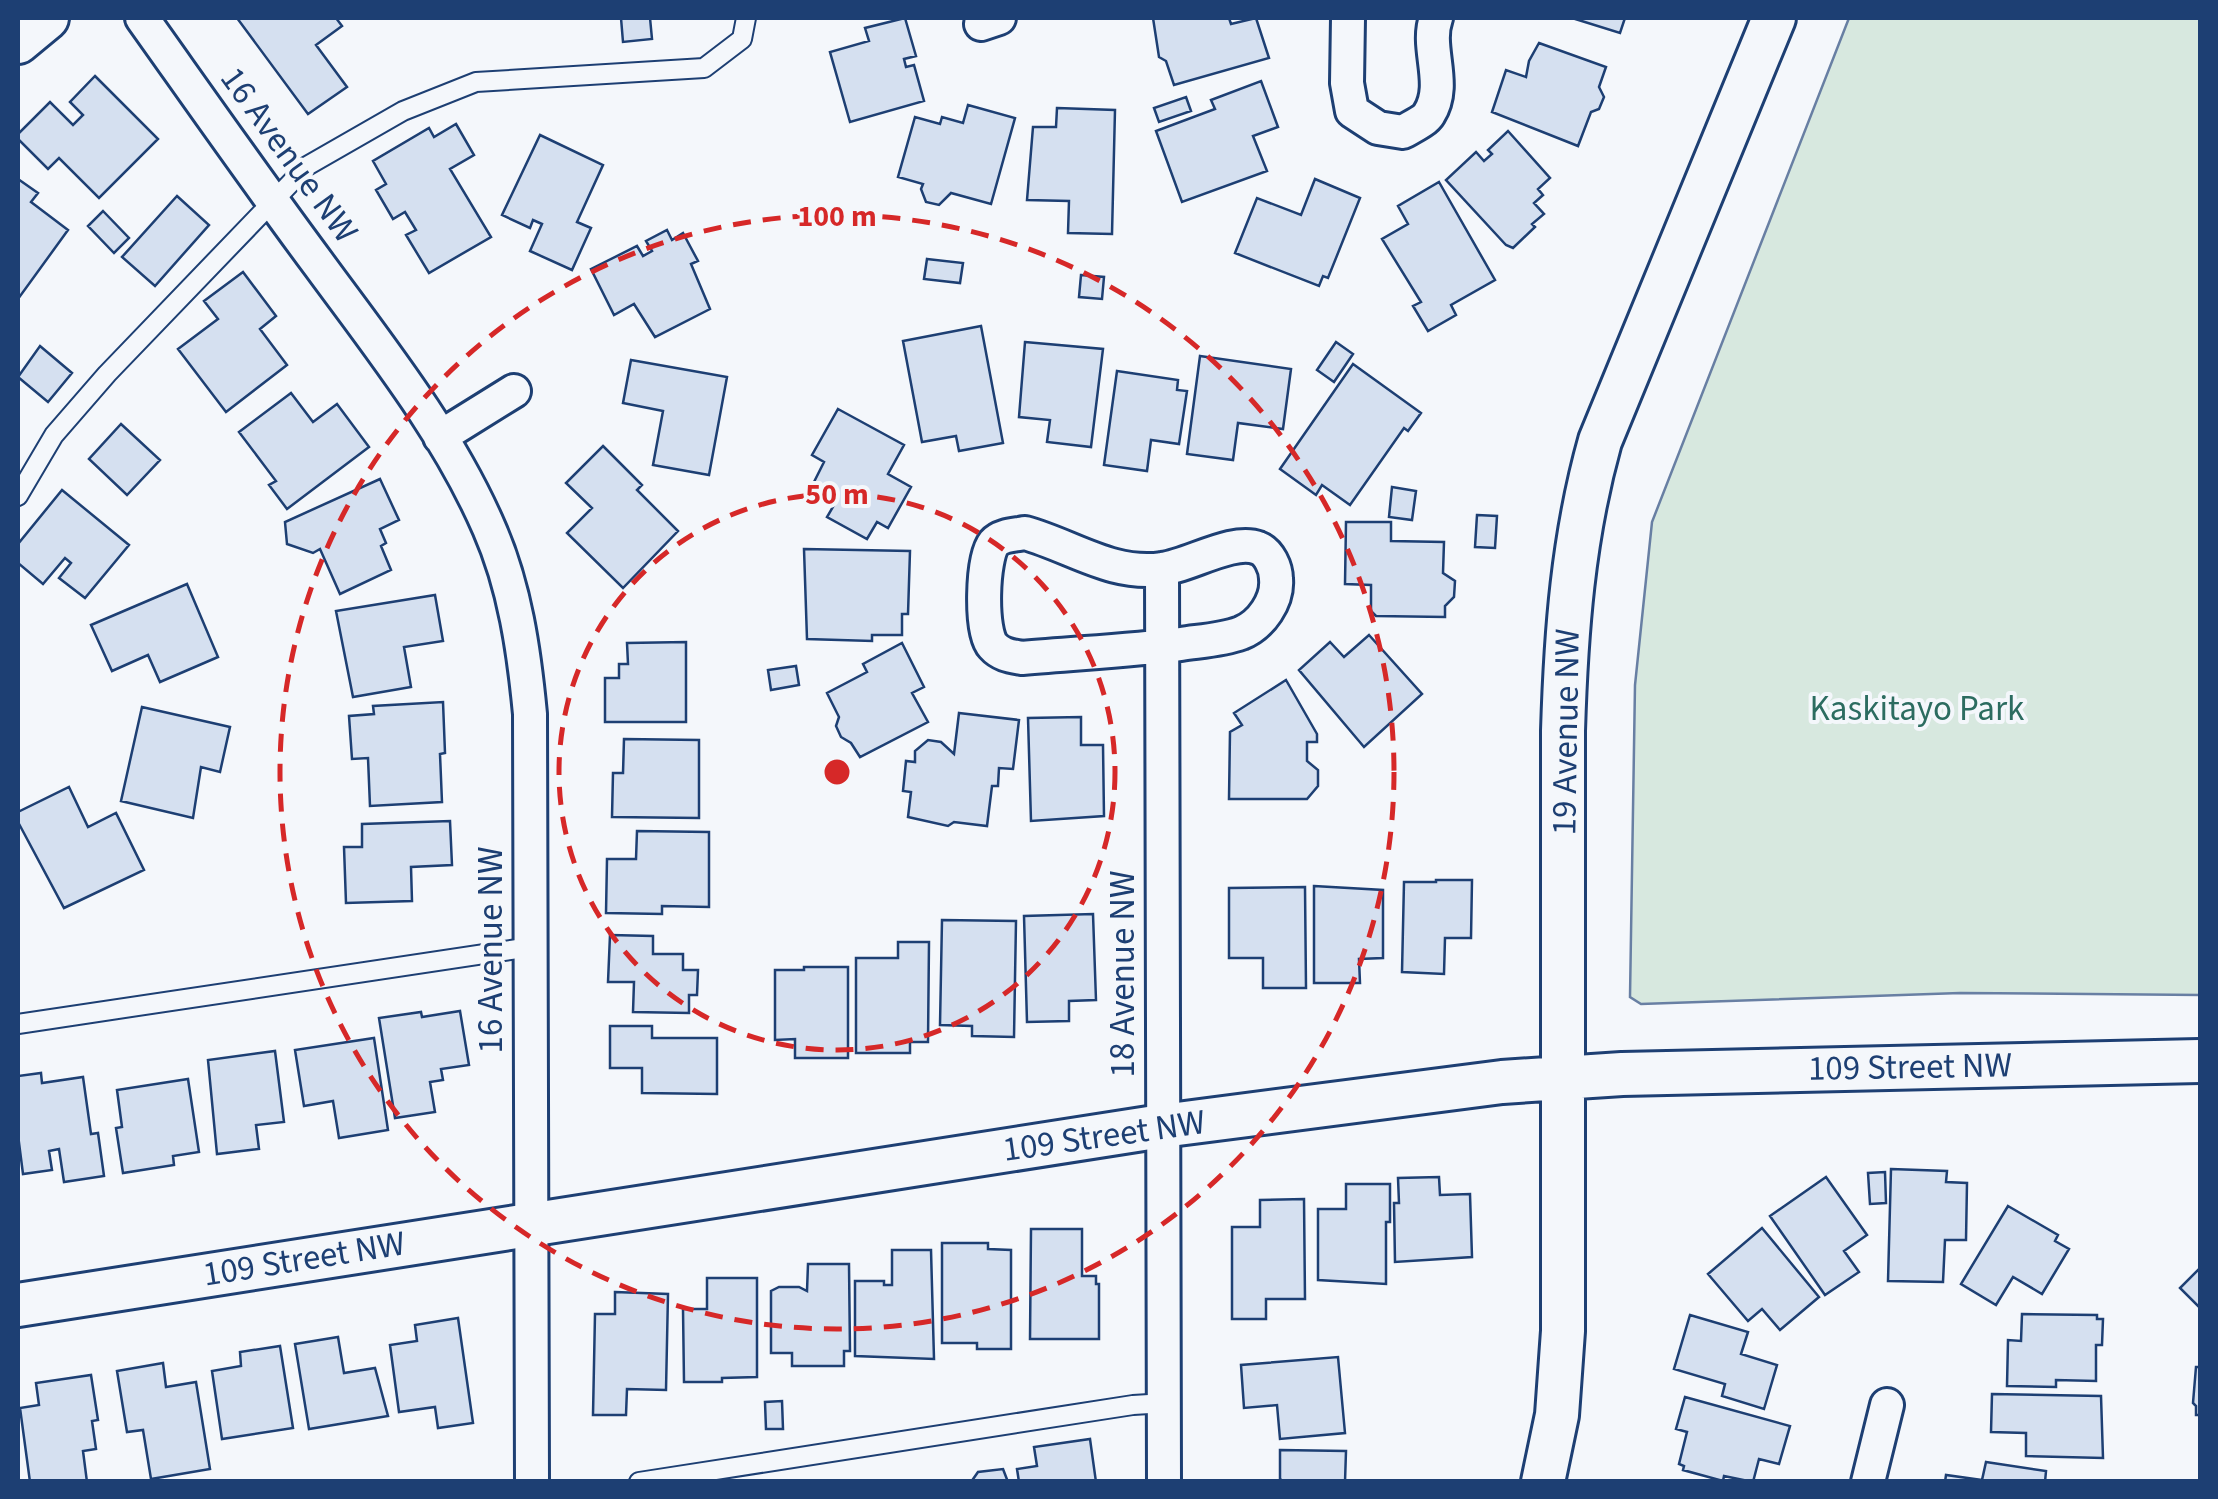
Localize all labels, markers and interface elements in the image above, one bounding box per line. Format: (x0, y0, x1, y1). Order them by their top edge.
street label: 16 Avenue NW (208, 57, 370, 253)
text: 100 m (797, 195, 877, 238)
text: 50 m (805, 473, 869, 516)
street label: 19 Avenue NW (1539, 628, 1593, 836)
park label: Kaskitayo Park (1810, 684, 2025, 734)
centre of rings (819, 754, 855, 790)
street label: 16 Avenue NW (466, 847, 516, 1053)
street label: 18 Avenue NW (1098, 871, 1148, 1077)
street label: 109 Street NW (1808, 1040, 2012, 1094)
street label: 109 Street NW (999, 1097, 1209, 1175)
street label: 109 Street NW (199, 1218, 409, 1300)

